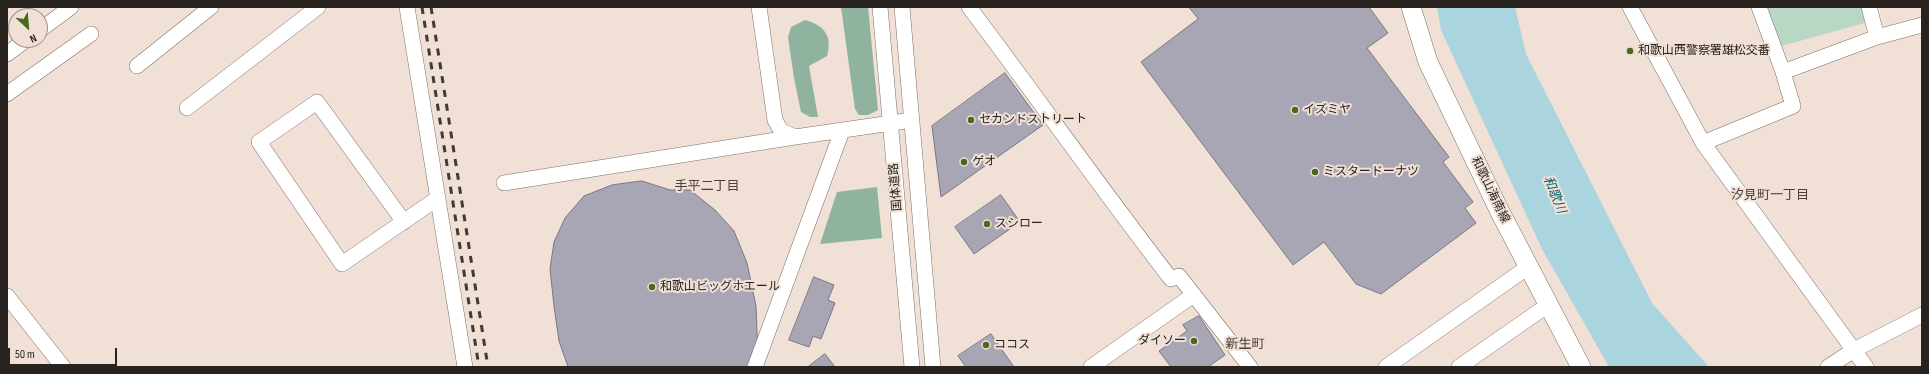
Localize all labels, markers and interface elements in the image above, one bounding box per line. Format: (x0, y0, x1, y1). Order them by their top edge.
north arrow (8, 8, 48, 48)
text: N (28, 31, 39, 45)
place label: 和歌山西警察署雄松交番 (1638, 44, 1770, 58)
marker: 和歌山西警察署雄松交番 (1625, 46, 1635, 56)
place label: イズミヤ (1303, 103, 1351, 117)
marker: イズミヤ (1290, 105, 1300, 115)
place label: セカンドストリート (979, 113, 1087, 127)
marker: セカンドストリート (966, 115, 976, 125)
street label: 和歌山海南線 (1468, 154, 1512, 226)
place label: ゲオ (972, 155, 996, 169)
marker: ゲオ (959, 157, 969, 167)
street label: 国体道路 (887, 162, 905, 212)
place label: ミスタードーナツ (1323, 165, 1419, 179)
marker: ミスタードーナツ (1310, 167, 1320, 177)
water label: 和歌川 (1539, 174, 1569, 216)
district label: 手平二丁目 (675, 179, 739, 195)
district label: 汐見町一丁目 (1731, 188, 1809, 204)
place label: スシロー (995, 217, 1043, 231)
marker: スシロー (982, 219, 992, 229)
place label: 和歌山ビッグホエール (660, 280, 780, 294)
marker: 和歌山ビッグホエール (647, 282, 657, 292)
place label: ダイソー (1138, 334, 1186, 348)
marker: ダイソー (1189, 336, 1199, 346)
district label: 新生町 (1226, 337, 1264, 353)
place label: ココス (994, 338, 1030, 352)
scale bar (10, 340, 119, 366)
marker: ココス (981, 340, 991, 350)
text: 50 m (15, 347, 35, 362)

